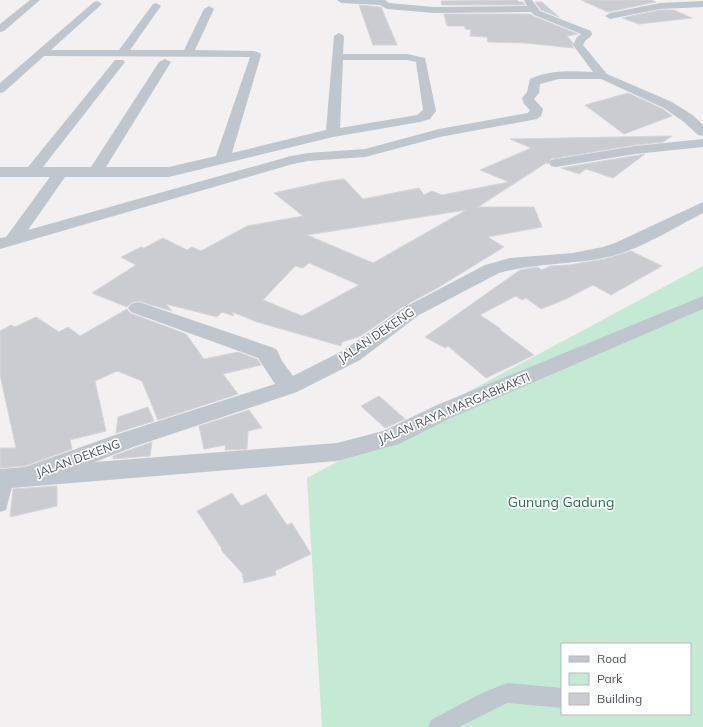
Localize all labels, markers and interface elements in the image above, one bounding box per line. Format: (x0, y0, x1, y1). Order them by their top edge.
street label: JALAN DEKENG (335, 304, 417, 366)
street label: JALAN RAYA MARGABHAKTI (376, 369, 532, 447)
street label: JALAN DEKENG (34, 436, 122, 480)
park label: Gunung Gadung (508, 493, 614, 511)
legend (561, 643, 691, 715)
text: Road (597, 651, 626, 666)
text: Park (597, 671, 623, 686)
text: Building (597, 691, 642, 706)

